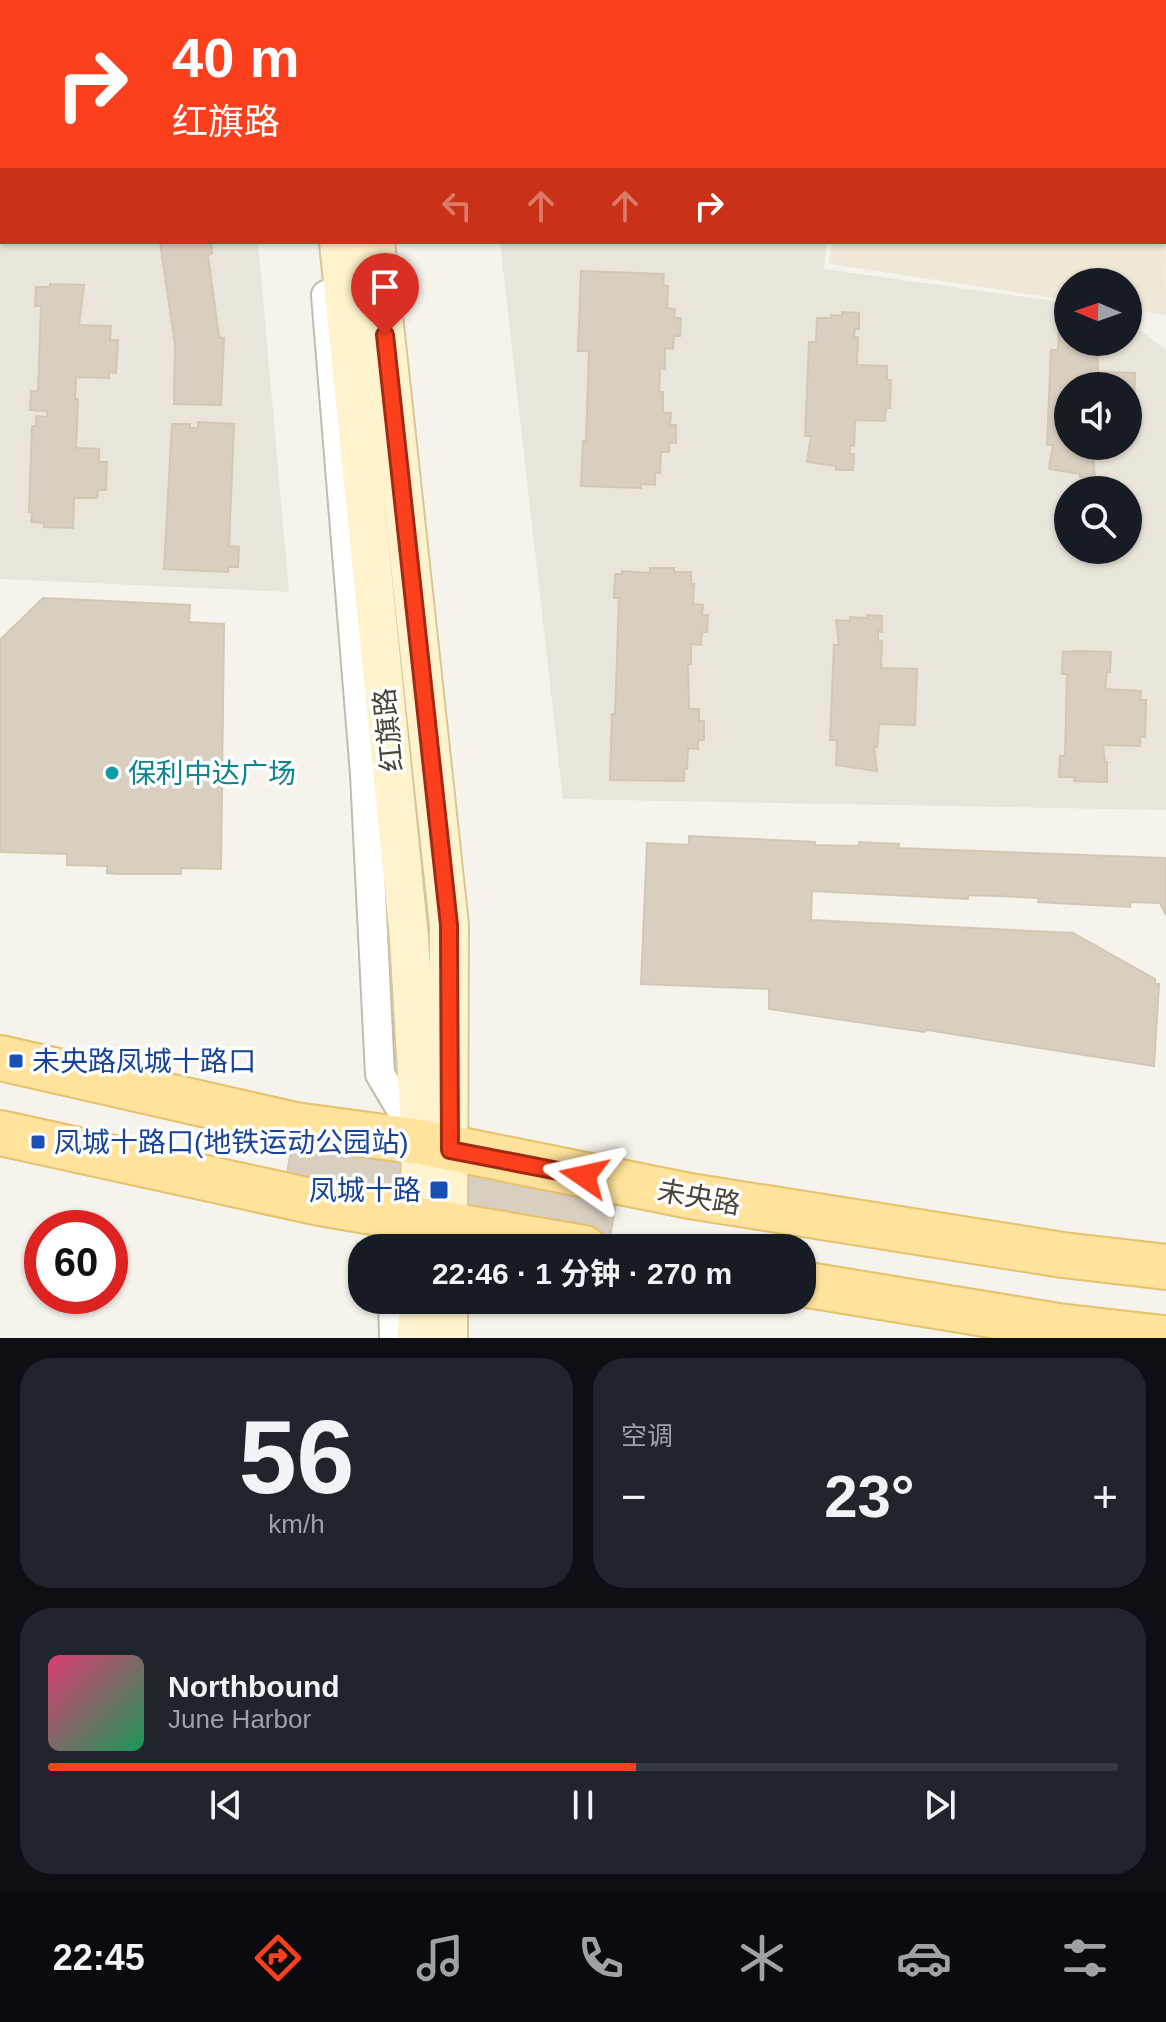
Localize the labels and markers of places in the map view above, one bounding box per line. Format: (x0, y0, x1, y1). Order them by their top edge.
pin (351, 253, 419, 335)
place label: 保利中达广场 (128, 758, 296, 789)
marker: 保利中达广场 (103, 764, 121, 782)
place label: 未央路凤城十路口 (32, 1046, 256, 1077)
marker: 未央路凤城十路口 (7, 1052, 25, 1070)
place label: 凤城十路口(地铁运动公园站) (54, 1127, 409, 1158)
marker: 凤城十路口(地铁运动公园站) (29, 1133, 47, 1151)
place label: 凤城十路 (309, 1175, 421, 1206)
marker: 凤城十路 (428, 1179, 450, 1201)

